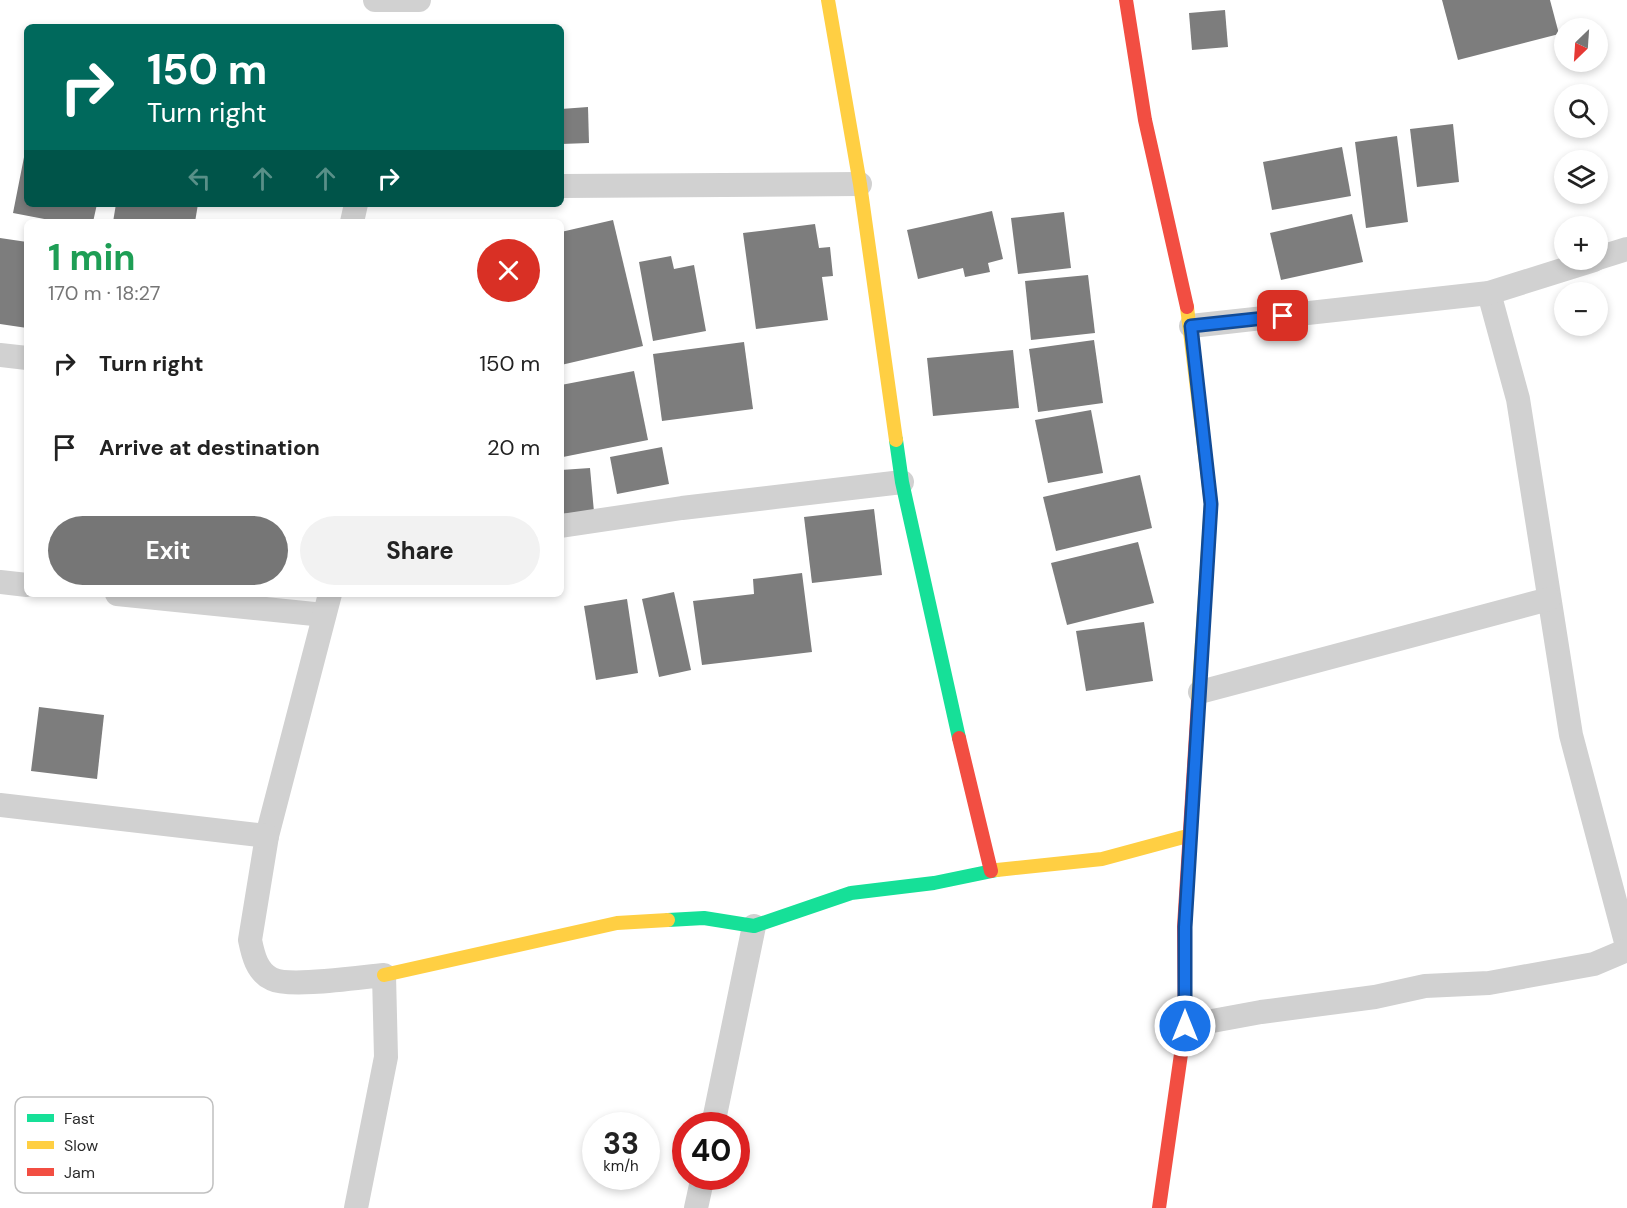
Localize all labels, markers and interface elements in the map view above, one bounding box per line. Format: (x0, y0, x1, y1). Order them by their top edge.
north arrow (1554, 18, 1608, 72)
map controls (1554, 18, 1608, 336)
text: 150 m (147, 42, 267, 97)
icon: right (48, 48, 126, 126)
button: search (1554, 84, 1608, 138)
text: Turn right (147, 95, 267, 130)
button: layers (1554, 150, 1608, 204)
icon: left (183, 162, 216, 195)
icon: ahead (246, 162, 279, 195)
icon: ahead (309, 162, 342, 195)
icon: right (372, 162, 405, 195)
button: + (1554, 216, 1608, 270)
text: 1 min (48, 234, 136, 281)
button: close (477, 239, 540, 302)
text: 170 m · 18:27 (48, 280, 160, 306)
button: − (1554, 282, 1608, 336)
pin (1257, 290, 1308, 341)
icon: arrive (1266, 299, 1299, 332)
icon: right (48, 347, 81, 380)
text: Turn right (99, 349, 204, 378)
text: 150 m (479, 349, 540, 378)
icon: arrive (48, 431, 81, 464)
text: Arrive at destination (99, 433, 320, 462)
text: 20 m (487, 433, 540, 462)
button: Exit (48, 516, 288, 585)
button: Share (300, 516, 540, 585)
position arrow (1153, 994, 1217, 1058)
legend (15, 1097, 213, 1193)
text: Fast (64, 1108, 95, 1129)
speed limit sign: 40 (672, 1112, 750, 1190)
text: 33 (603, 1124, 639, 1163)
text: Slow (64, 1135, 98, 1156)
text: km/h (603, 1156, 639, 1176)
text: Jam (64, 1162, 95, 1183)

